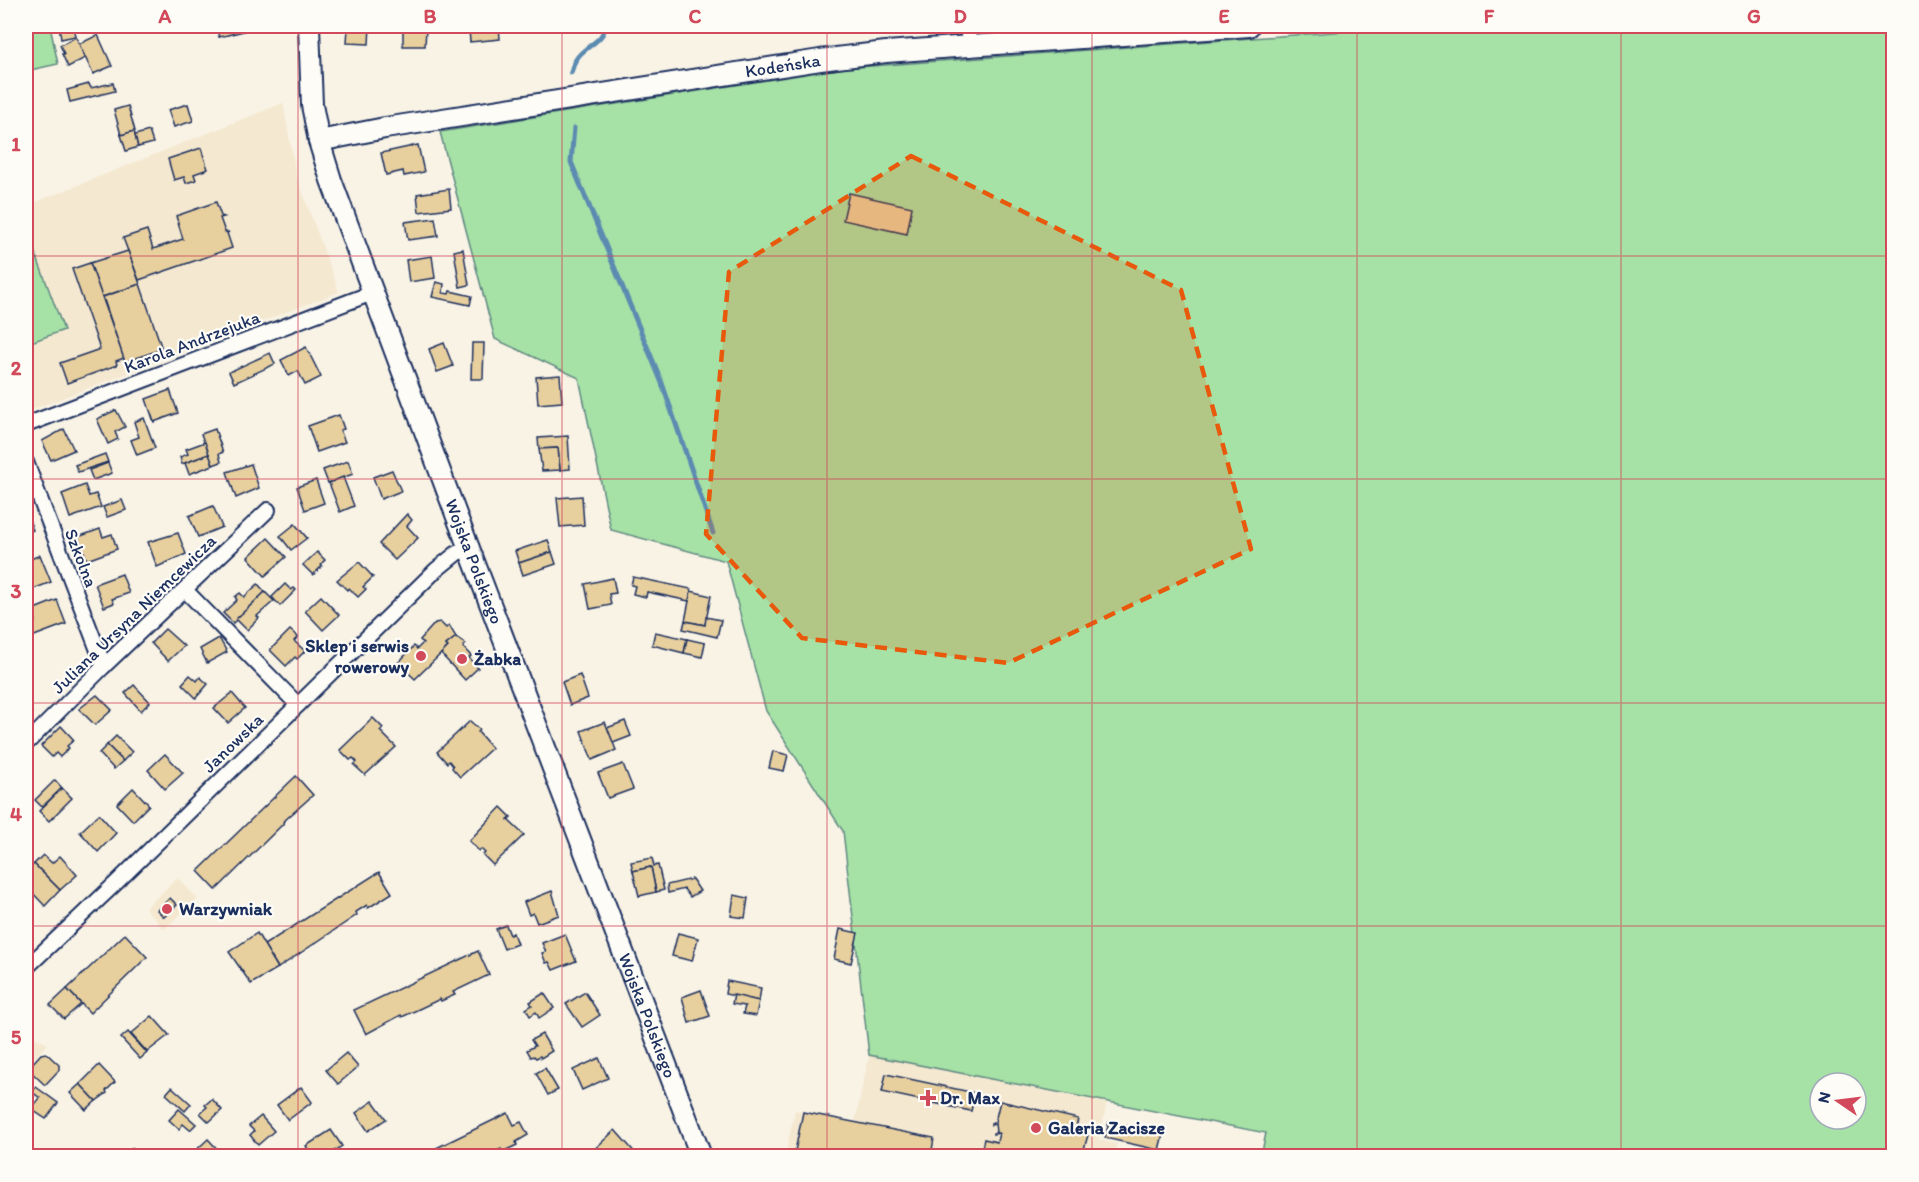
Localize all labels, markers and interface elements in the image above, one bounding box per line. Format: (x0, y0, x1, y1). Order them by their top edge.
text: A (158, 4, 172, 28)
text: B (424, 4, 437, 28)
text: C (689, 4, 702, 28)
text: D (953, 4, 967, 28)
text: E (1218, 4, 1230, 28)
text: F (1484, 4, 1495, 28)
text: G (1747, 4, 1761, 28)
street label: Kodeńska (744, 49, 823, 83)
text: 1 (11, 132, 21, 156)
street label: Karola Andrzejuka (121, 306, 264, 378)
text: 2 (11, 356, 22, 380)
street label: Wojska Polskiego (440, 496, 508, 627)
street label: Szkolna (60, 526, 102, 591)
street label: Juliana Ursyna Niemcewicza (47, 529, 221, 698)
text: 3 (11, 579, 22, 603)
place label: Sklep i serwis rowerowy (305, 635, 410, 678)
place label: Żabka (474, 648, 521, 670)
marker: Sklep i serwis rowerowy (414, 649, 428, 663)
marker: Żabka (455, 652, 469, 666)
street label: Janowska (198, 708, 268, 777)
text: 4 (10, 802, 22, 826)
place label: Warzywniak (179, 898, 273, 920)
marker: Warzywniak (160, 902, 174, 916)
street label: Wojska Polskiego (614, 950, 681, 1081)
text: 5 (11, 1025, 22, 1049)
north arrow (1808, 1071, 1868, 1131)
place label: Dr. Max (940, 1087, 1000, 1109)
text: N (1813, 1090, 1834, 1105)
marker: Dr. Max (921, 1091, 935, 1105)
place label: Galeria Zacisze (1048, 1117, 1166, 1139)
marker: Galeria Zacisze (1029, 1121, 1043, 1135)

